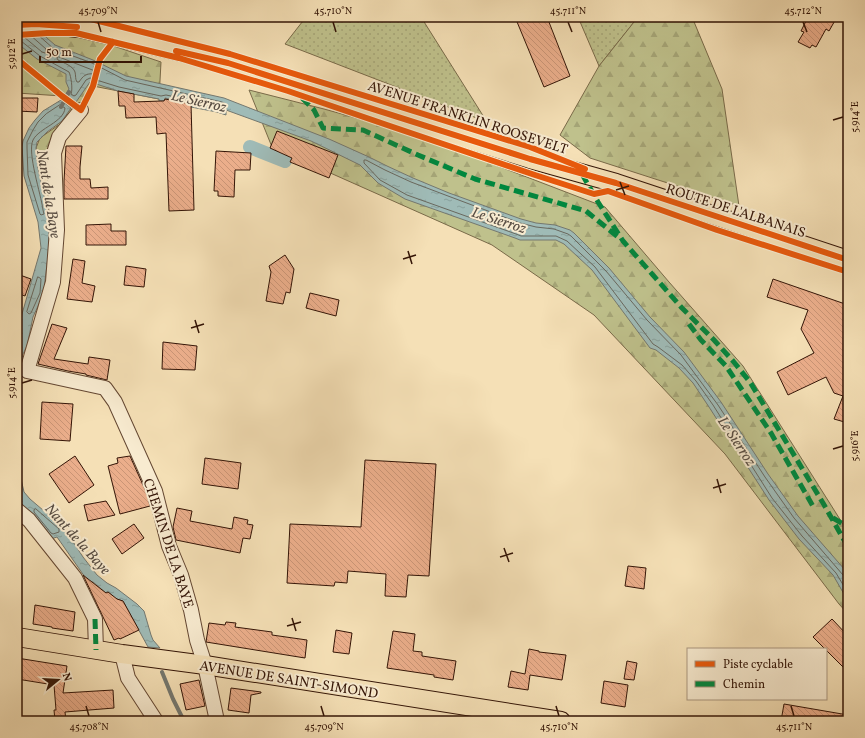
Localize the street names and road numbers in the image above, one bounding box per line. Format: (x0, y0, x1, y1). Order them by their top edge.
street label: AVENUE FRANKLIN ROOSEVELT (365, 77, 570, 160)
street label: ROUTE DE L'ALBANAIS (663, 180, 808, 243)
street label: CHEMIN DE LA BAYE (138, 476, 198, 611)
street label: AVENUE DE SAINT-SIMOND (198, 657, 379, 704)

